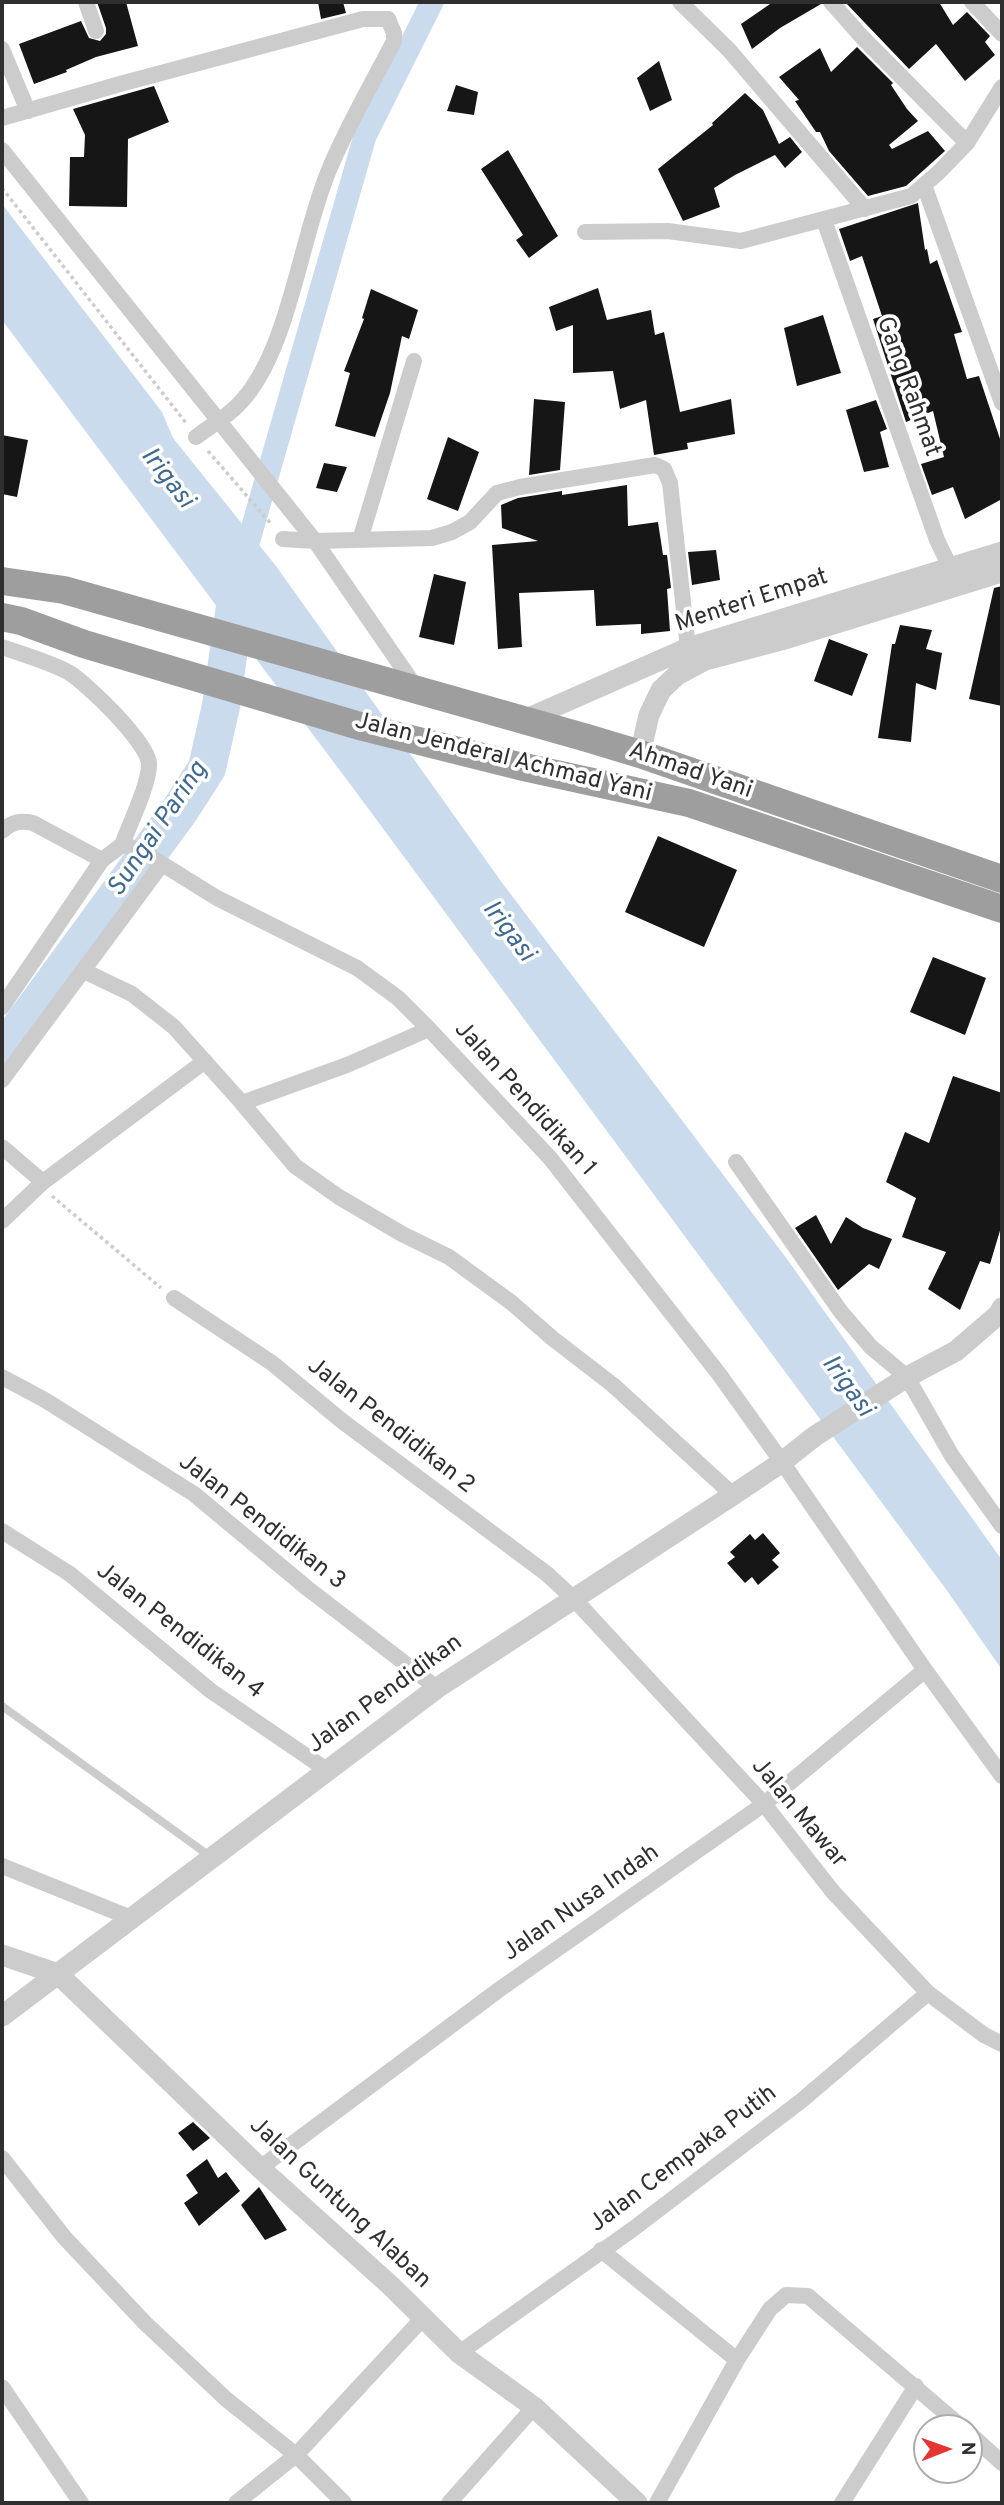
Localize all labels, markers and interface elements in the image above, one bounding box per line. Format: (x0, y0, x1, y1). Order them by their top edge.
street label: Gang Rahmat (868, 313, 946, 461)
water label: Irigasi (133, 442, 199, 516)
street label: Menteri Empat (672, 564, 832, 640)
street label: Jalan Jenderal Achmad Yani (352, 708, 654, 810)
street label: Ahmad Yani (624, 737, 756, 807)
water label: Sungai Paring (102, 756, 216, 904)
water label: Irigasi (474, 895, 540, 969)
street label: Jalan Pendidikan 1 (447, 1017, 601, 1183)
water label: Irigasi (813, 1350, 879, 1424)
street label: Jalan Pendidikan 2 (301, 1353, 479, 1501)
street label: Jalan Pendidikan 3 (172, 1449, 350, 1597)
street label: Jalan Pendidikan 4 (90, 1558, 268, 1706)
street label: Jalan Pendidikan (303, 1629, 469, 1761)
street label: Jalan Mawar (744, 1753, 852, 1875)
street label: Jalan Nusa Indah (498, 1839, 666, 1969)
street label: Jalan Cempaka Putih (585, 2080, 783, 2240)
street label: Jalan Guntung Alaban (242, 2112, 436, 2296)
north arrow (913, 2414, 983, 2484)
text: N (955, 2442, 979, 2456)

